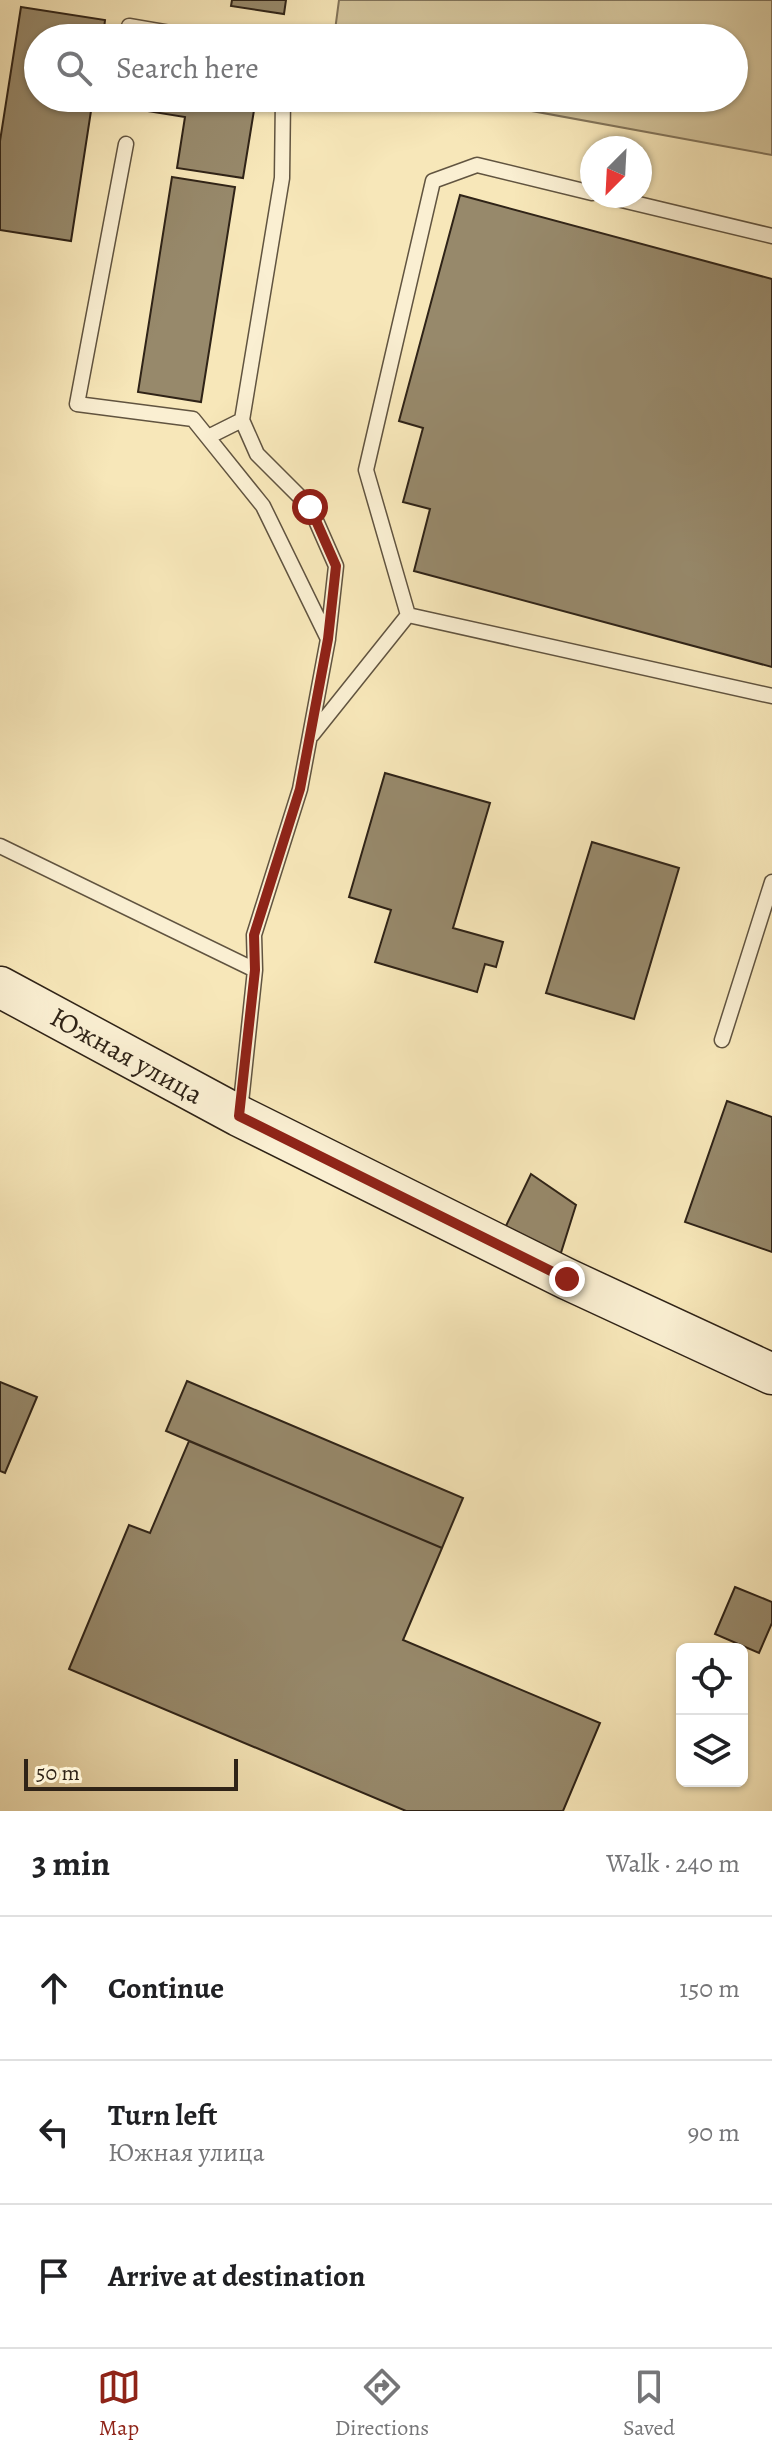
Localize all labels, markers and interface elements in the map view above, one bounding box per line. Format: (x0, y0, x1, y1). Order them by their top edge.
search box (24, 24, 748, 112)
icon: search (52, 46, 96, 90)
text: Search here (116, 48, 259, 88)
north arrow (580, 136, 652, 208)
route start (292, 489, 328, 525)
street label: Южная улица (43, 998, 210, 1113)
route end (549, 1261, 585, 1297)
map controls (676, 1643, 748, 1787)
button: locate (676, 1643, 748, 1715)
button: layers (676, 1715, 748, 1787)
scale bar (24, 1755, 238, 1791)
text: 50 m (36, 1758, 80, 1788)
text: 3 min (32, 1840, 110, 1887)
text: Walk · 240 m (606, 1846, 740, 1881)
icon: ahead (32, 1966, 76, 2010)
text: Continue (108, 1968, 224, 2008)
text: 150 m (679, 1971, 740, 2006)
text: Turn left (108, 2095, 217, 2135)
icon: left (32, 2110, 76, 2154)
text: 90 m (688, 2115, 740, 2150)
text: Южная улица (108, 2135, 265, 2170)
icon: arrive (32, 2254, 76, 2298)
text: Arrive at destination (108, 2256, 365, 2296)
tab: Map (97, 2365, 141, 2443)
tab: Directions (335, 2365, 429, 2443)
tab: Saved (623, 2365, 675, 2443)

